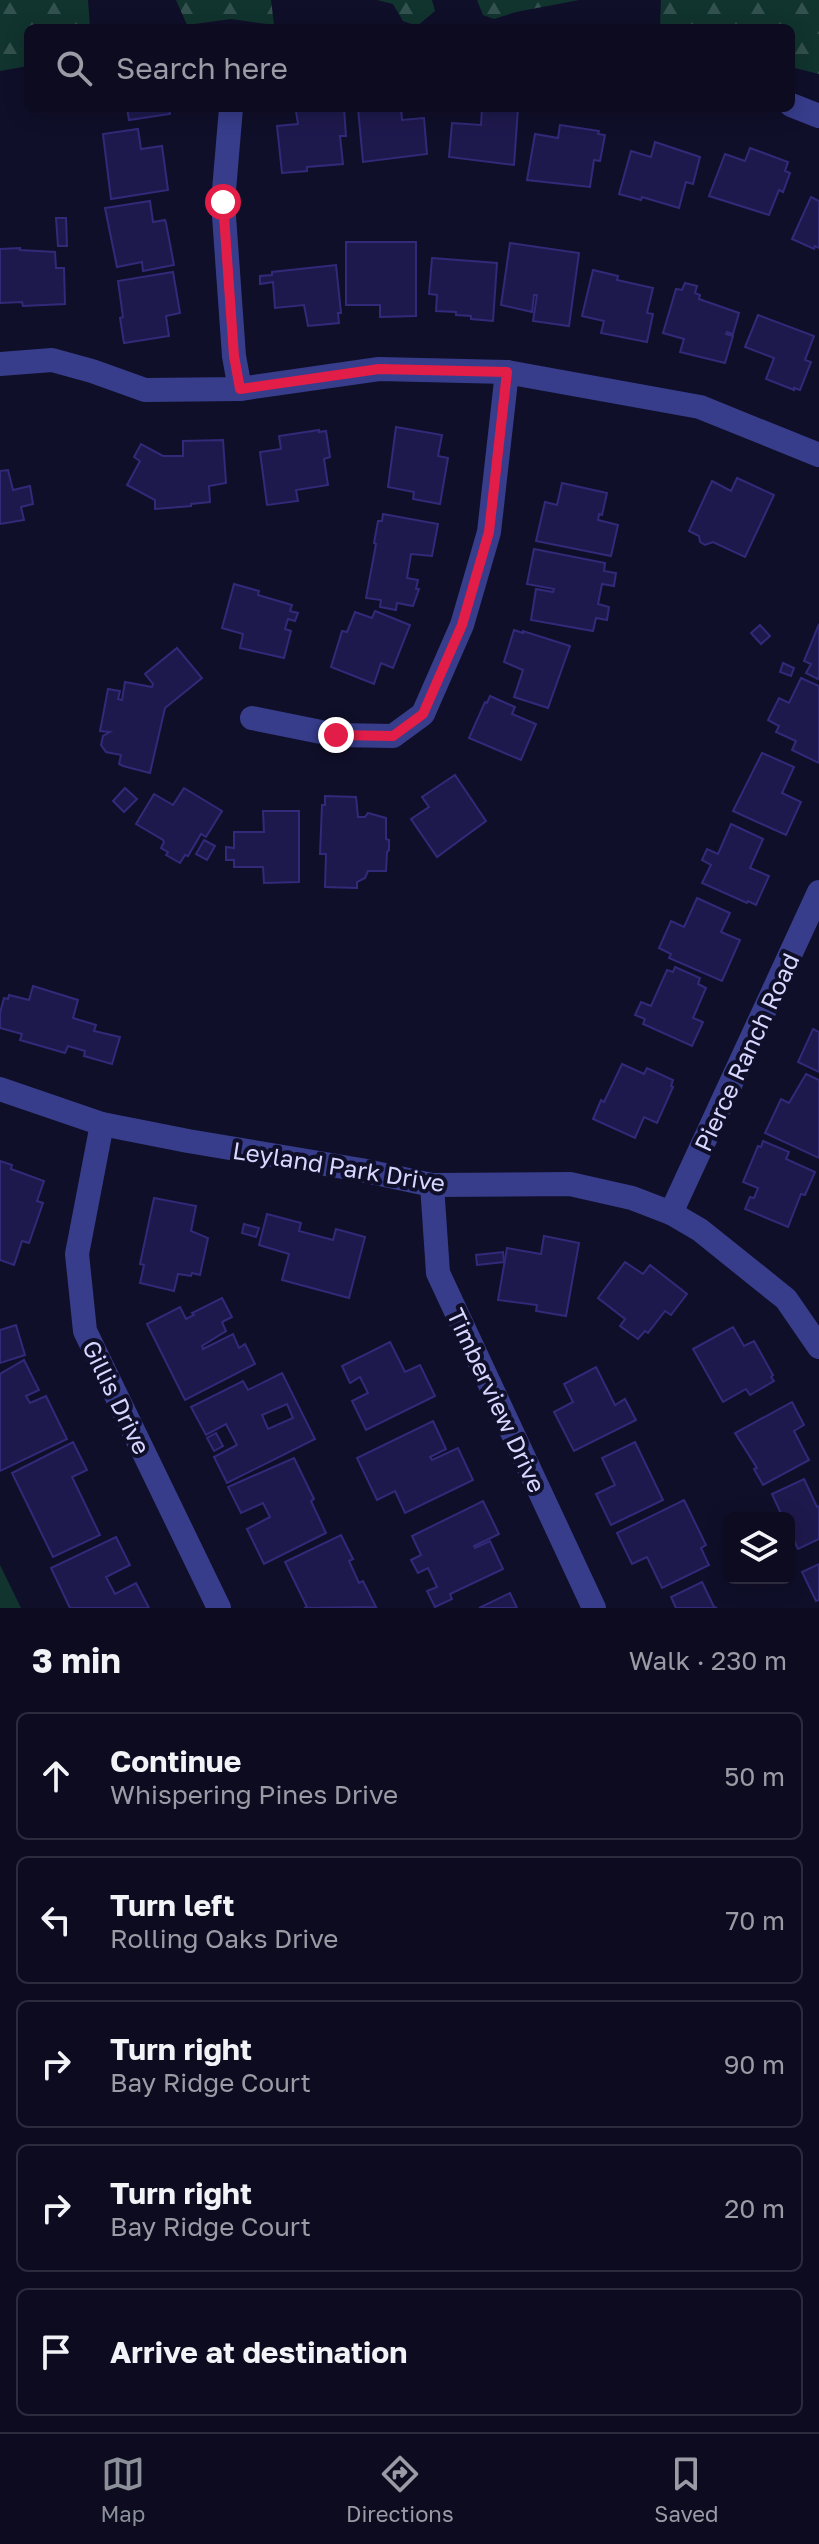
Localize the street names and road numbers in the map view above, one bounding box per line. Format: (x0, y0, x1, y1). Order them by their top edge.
street label: Pierce Ranch Road (687, 948, 805, 1156)
street label: Leyland Park Drive (231, 1135, 447, 1197)
street label: Timberview Drive (442, 1303, 552, 1497)
street label: Gillis Drive (77, 1335, 157, 1459)

